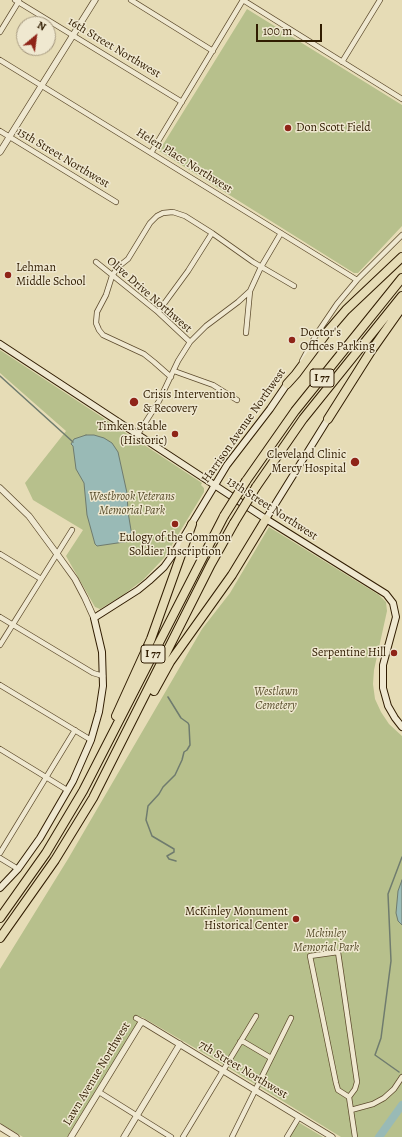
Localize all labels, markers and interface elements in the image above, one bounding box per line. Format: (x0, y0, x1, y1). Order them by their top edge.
street label: 16th Street Northwest (65, 15, 163, 81)
north arrow (16, 16, 56, 56)
scale bar (258, 16, 324, 42)
text: N (34, 17, 49, 34)
text: 100 m (263, 23, 292, 39)
place label: Don Scott Field (296, 121, 371, 135)
marker: Don Scott Field (283, 123, 293, 133)
street label: 15th Street Northwest (14, 125, 112, 191)
street label: Helen Place Northwest (133, 126, 235, 196)
street label: Olive Drive Northwest (103, 254, 195, 336)
place label: Lehman Middle School (16, 261, 85, 289)
marker: Lehman Middle School (3, 270, 13, 280)
place label: Doctor's Offices Parking (300, 326, 375, 354)
marker: Doctor's Offices Parking (287, 335, 297, 345)
street label: Harrison Avenue Northwest (199, 366, 289, 486)
road number: I 77 (310, 369, 334, 387)
place label: Crisis Intervention & Recovery (143, 388, 236, 416)
marker: Crisis Intervention & Recovery (128, 396, 140, 408)
place label: Timken Stable (Historic) (97, 420, 167, 448)
marker: Timken Stable (Historic) (170, 429, 180, 439)
place label: Cleveland Clinic Mercy Hospital (267, 448, 346, 476)
marker: Cleveland Clinic Mercy Hospital (349, 456, 361, 468)
street label: 13th Street Northwest (224, 474, 320, 544)
park label: Westbrook Veterans Memorial Park (89, 490, 175, 518)
marker: Eulogy of the Common Soldier Inscription (170, 519, 180, 529)
place label: Eulogy of the Common Soldier Inscription (119, 531, 231, 559)
road number: I 77 (141, 645, 165, 663)
place label: Serpentine Hill (312, 646, 386, 660)
marker: Serpentine Hill (389, 648, 399, 658)
park label: Westlawn Cemetery (254, 685, 298, 713)
place label: McKinley Monument Historical Center (185, 905, 288, 933)
marker: McKinley Monument Historical Center (291, 914, 301, 924)
park label: Mckinley Memorial Park (293, 927, 359, 955)
street label: Lawn Avenue Northwest (60, 1020, 134, 1128)
street label: 7th Street Northwest (196, 1038, 290, 1102)

